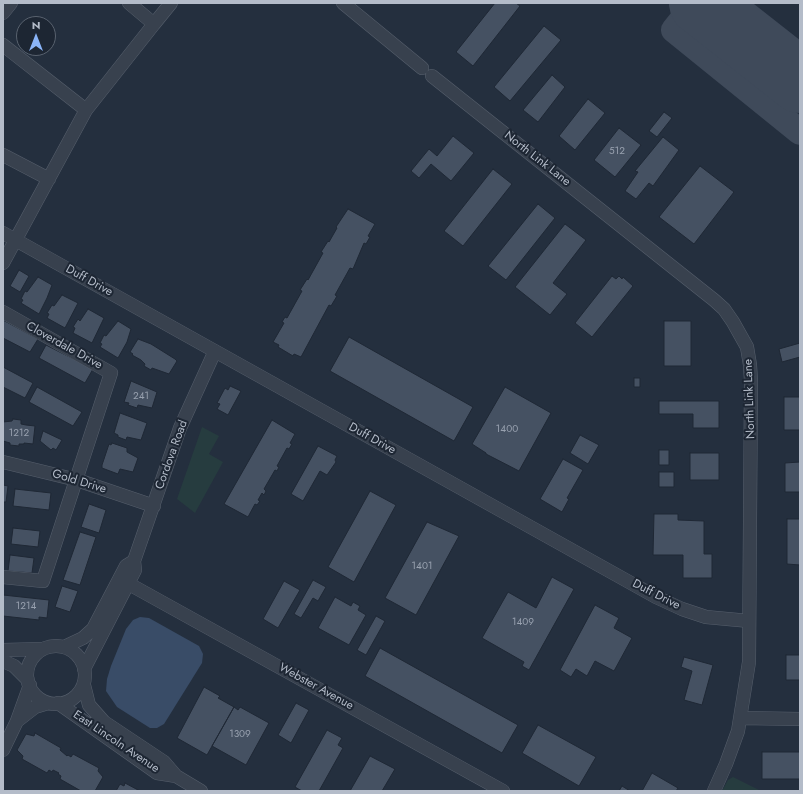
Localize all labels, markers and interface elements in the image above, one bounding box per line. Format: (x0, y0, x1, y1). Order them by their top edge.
north arrow (16, 16, 56, 56)
text: N (32, 17, 40, 33)
street label: North Link Lane (501, 129, 573, 189)
house number: 512 (609, 146, 625, 158)
street label: Duff Drive (63, 262, 115, 300)
street label: Cloverdale Drive (24, 319, 104, 373)
street label: North Link Lane (741, 359, 759, 439)
house number: 241 (133, 391, 149, 403)
street label: Cordova Road (153, 418, 191, 492)
street label: Duff Drive (346, 420, 398, 458)
house number: 1400 (496, 424, 518, 436)
house number: 1212 (9, 428, 29, 440)
street label: Gold Drive (50, 467, 108, 497)
house number: 1401 (412, 561, 432, 573)
street label: Duff Drive (630, 577, 682, 613)
house number: 1214 (16, 601, 36, 613)
house number: 1409 (512, 617, 534, 629)
street label: Webster Avenue (276, 661, 356, 713)
street label: East Lincoln Avenue (70, 708, 162, 776)
house number: 1309 (229, 729, 251, 741)

